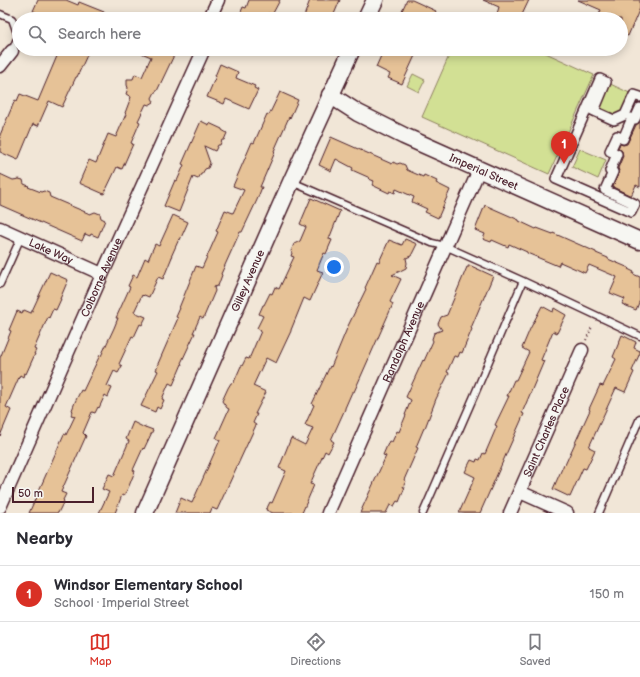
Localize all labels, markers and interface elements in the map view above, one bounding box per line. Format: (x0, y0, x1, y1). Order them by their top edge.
search box (12, 12, 628, 56)
icon: search (26, 23, 48, 45)
text: Search here (58, 25, 141, 44)
pin: 1 (551, 131, 577, 164)
street label: Imperial Street (447, 151, 521, 193)
street label: Lake Way (27, 235, 75, 267)
street label: Colborne Avenue (78, 235, 125, 319)
street label: Gilley Avenue (228, 247, 267, 314)
your location (324, 257, 344, 277)
street label: Randolph Avenue (380, 299, 427, 385)
street label: Saint Charles Place (520, 384, 572, 479)
scale bar (12, 485, 94, 504)
text: 50 m (18, 487, 43, 500)
text: Nearby (16, 529, 73, 549)
text: Windsor Elementary School (54, 576, 243, 595)
text: 1 (26, 586, 32, 602)
text: 150 m (590, 586, 624, 602)
text: School · Imperial Street (54, 595, 189, 611)
tab: Map (89, 631, 112, 668)
tab: Directions (290, 631, 341, 668)
tab: Saved (520, 631, 551, 668)

